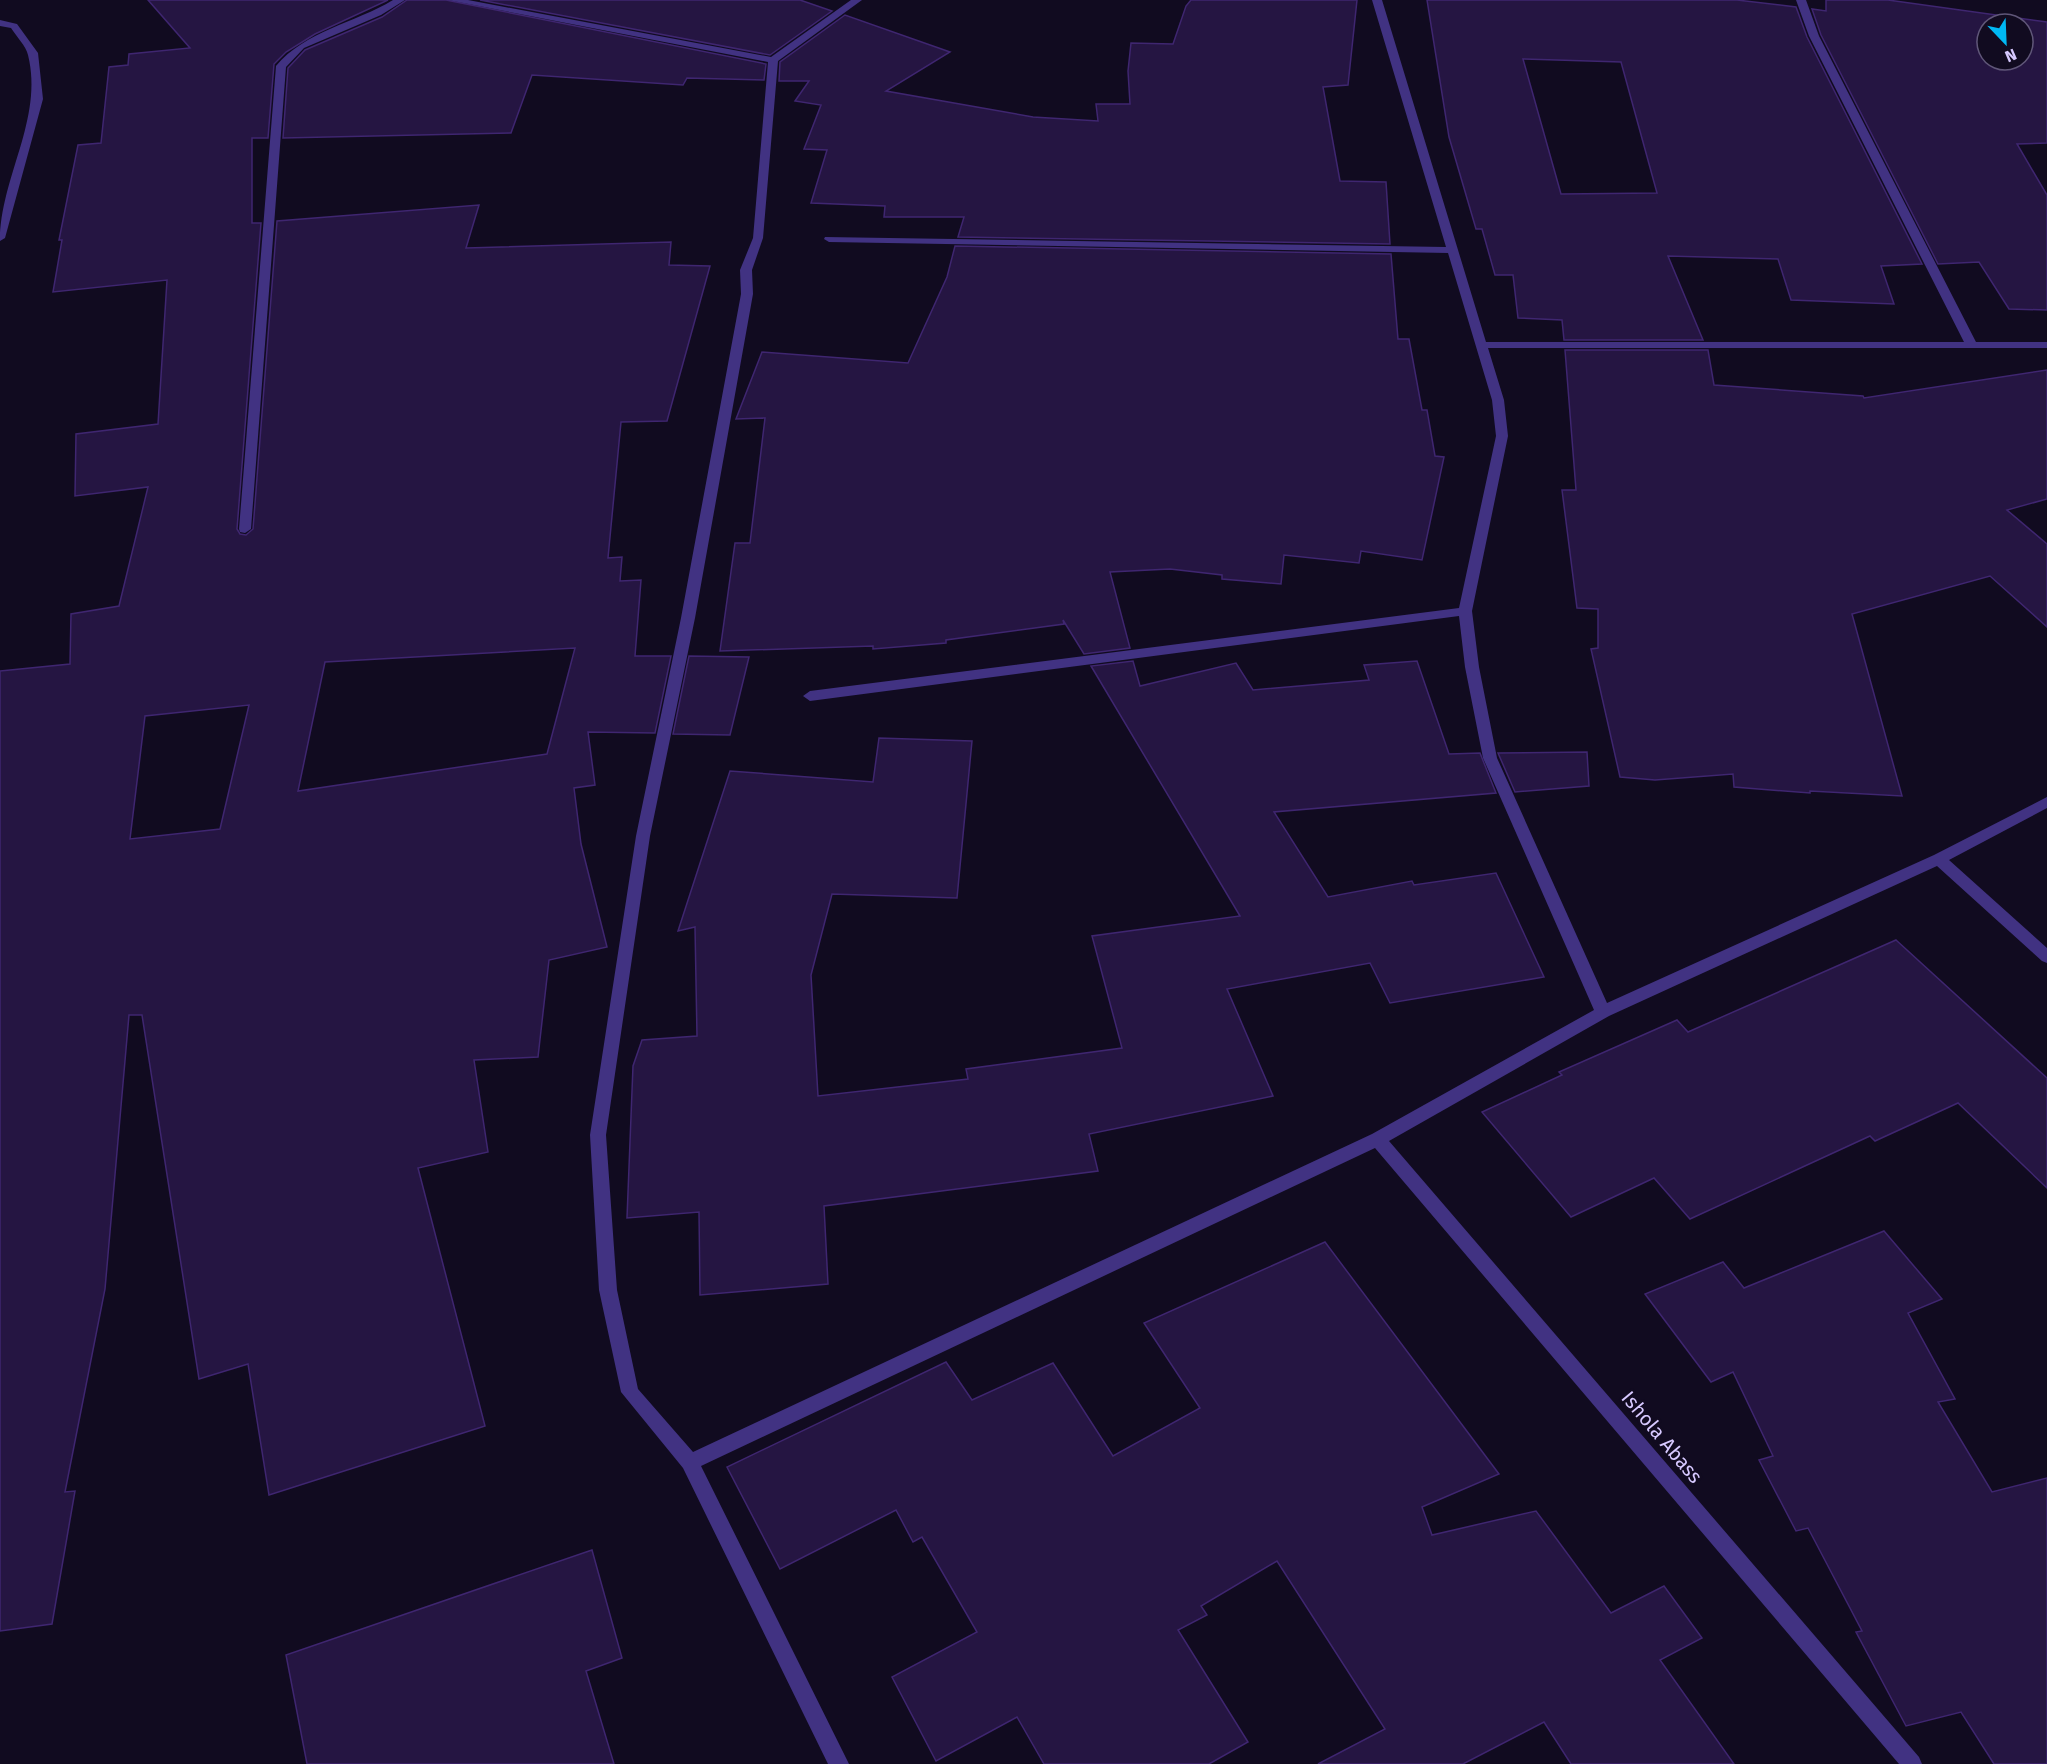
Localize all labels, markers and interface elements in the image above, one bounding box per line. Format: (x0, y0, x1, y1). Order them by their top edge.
north arrow (1975, 12, 2035, 72)
text: N (2002, 45, 2019, 66)
street label: Ishola Abass (1617, 1386, 1707, 1488)

